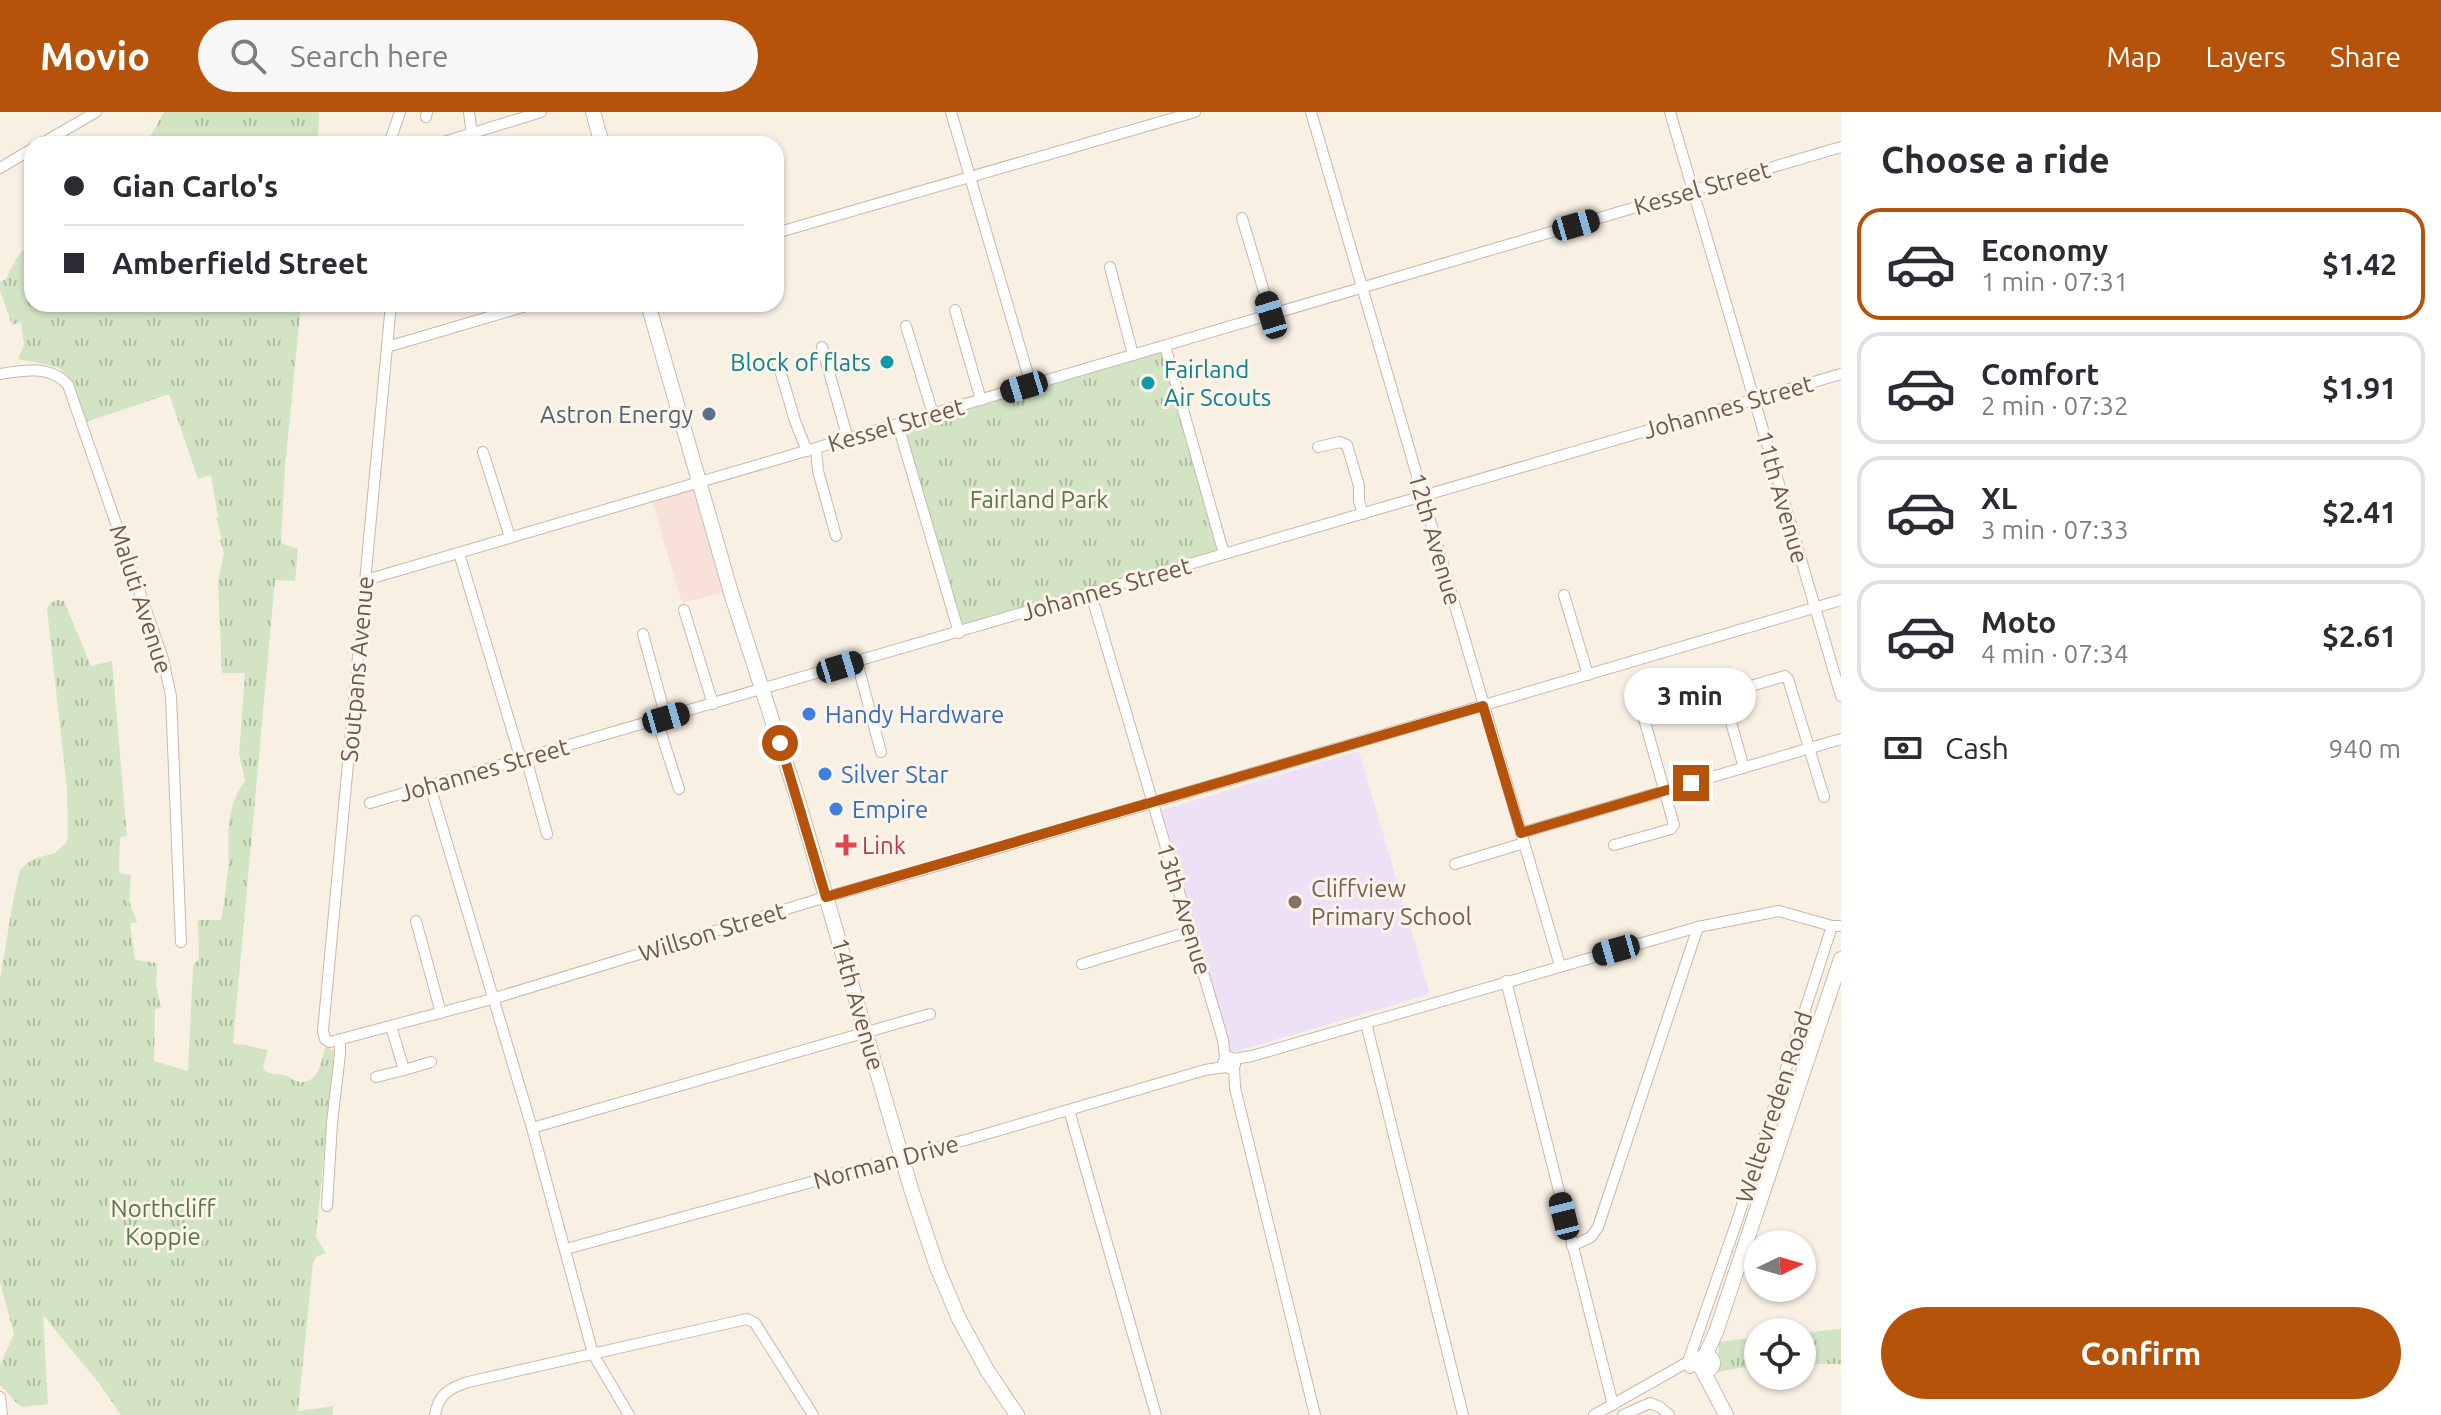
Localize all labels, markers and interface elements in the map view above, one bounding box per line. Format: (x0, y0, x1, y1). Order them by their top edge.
search box (198, 20, 758, 92)
icon: search (226, 34, 270, 78)
text: Movio (40, 35, 150, 77)
text: Search here (290, 39, 449, 73)
text: Map (2106, 41, 2162, 72)
text: Layers (2206, 41, 2286, 72)
text: Share (2330, 41, 2401, 72)
text: Choose a ride (1881, 139, 2110, 180)
street label: Kessel Street (1631, 156, 1774, 220)
text: Gian Carlo's (112, 169, 278, 203)
car (1550, 207, 1602, 243)
icon: car (1885, 228, 1957, 300)
text: Economy (1981, 233, 2108, 267)
text: Amberfield Street (112, 246, 368, 280)
text: $1.42 (2322, 247, 2397, 281)
text: 1 min · 07:31 (1981, 267, 2129, 296)
car (1253, 289, 1289, 341)
place label: Block of flats (730, 349, 871, 376)
icon: car (1885, 352, 1957, 424)
marker: Block of flats (878, 353, 896, 371)
place label: Fairland Air Scouts (1164, 356, 1271, 411)
text: Comfort (1981, 357, 2099, 391)
car (998, 369, 1050, 405)
street label: Johannes Street (1640, 370, 1817, 444)
text: $1.91 (2322, 371, 2397, 405)
marker: Fairland Air Scouts (1139, 374, 1157, 392)
text: 2 min · 07:32 (1981, 391, 2129, 420)
street label: Kessel Street (825, 393, 968, 457)
place label: Astron Energy (540, 401, 693, 428)
marker: Astron Energy (700, 405, 718, 423)
street label: 11th Avenue (1750, 428, 1814, 566)
street label: 12th Avenue (1403, 470, 1467, 608)
icon: car (1885, 476, 1957, 548)
text: XL (1981, 481, 2017, 515)
park label: Fairland Park (970, 486, 1108, 513)
text: $2.41 (2322, 495, 2397, 529)
text: 3 min · 07:33 (1981, 515, 2129, 544)
street label: Maluti Avenue (104, 521, 178, 677)
street label: Johannes Street (1018, 552, 1195, 626)
street label: Soutpans Avenue (335, 575, 379, 763)
icon: car (1885, 600, 1957, 672)
text: Moto (1981, 605, 2056, 639)
text: $2.61 (2322, 619, 2397, 653)
text: 4 min · 07:34 (1981, 639, 2129, 668)
car (814, 649, 866, 685)
callout: 3 min (1625, 667, 1757, 723)
text: 3 min (1657, 681, 1723, 710)
car (640, 700, 692, 736)
place label: Handy Hardware (825, 701, 1004, 728)
marker: Handy Hardware (800, 705, 818, 723)
route start (762, 725, 798, 761)
icon: cash (1881, 726, 1925, 770)
text: Cash (1945, 731, 2009, 765)
street label: Johannes Street (396, 733, 573, 807)
text: 940 m (2329, 734, 2401, 763)
place label: Silver Star (841, 761, 949, 788)
marker: Silver Star (816, 765, 834, 783)
route end (1673, 765, 1709, 801)
place label: Empire (852, 796, 928, 823)
marker: Empire (827, 800, 845, 818)
place label: Link (862, 832, 906, 859)
marker: Link (837, 836, 855, 854)
street label: 13th Avenue (1151, 840, 1217, 978)
place label: Cliffview Primary School (1311, 875, 1472, 930)
marker: Cliffview Primary School (1286, 893, 1304, 911)
street label: Willson Street (635, 897, 789, 967)
car (1590, 932, 1642, 968)
street label: 14th Avenue (826, 935, 890, 1073)
street label: Weltevreden Road (1730, 1008, 1818, 1206)
street label: Norman Drive (810, 1130, 962, 1194)
car (1547, 1190, 1581, 1242)
park label: Northcliff Koppie (111, 1195, 216, 1250)
north arrow (1744, 1230, 1816, 1302)
map controls (1744, 1230, 1816, 1390)
button: Confirm (1881, 1307, 2401, 1399)
button: locate (1744, 1318, 1816, 1390)

